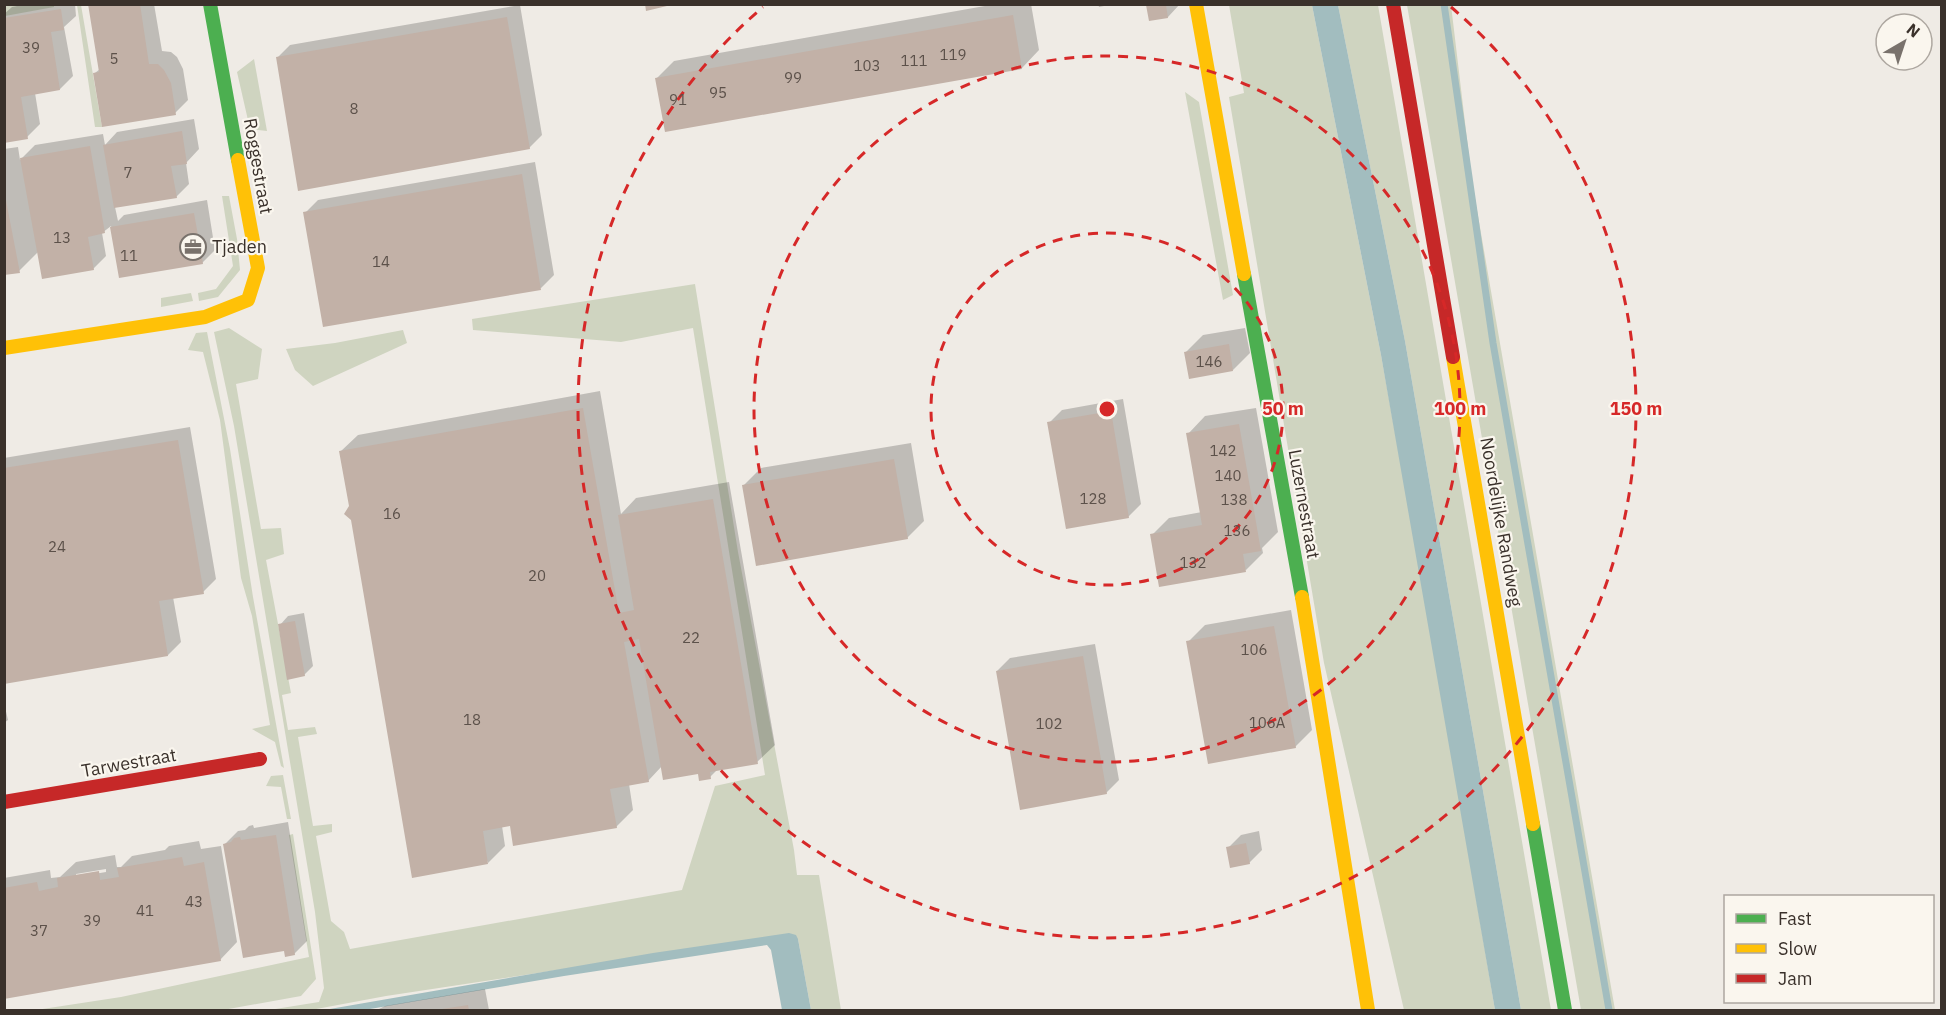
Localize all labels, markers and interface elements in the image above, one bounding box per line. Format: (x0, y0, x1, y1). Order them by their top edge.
north arrow (1874, 12, 1934, 72)
text: N (1903, 19, 1924, 42)
house number: 39 (22, 38, 40, 57)
house number: 119 (939, 45, 967, 64)
house number: 5 (109, 49, 119, 68)
house number: 111 (900, 51, 928, 70)
house number: 103 (853, 56, 881, 75)
house number: 99 (784, 68, 802, 87)
house number: 95 (709, 83, 727, 102)
house number: 91 (669, 90, 687, 109)
house number: 8 (349, 99, 359, 118)
street label: Roggestraat (239, 116, 278, 216)
house number: 7 (123, 163, 133, 182)
house number: 13 (53, 228, 71, 247)
office icon: Tjaden (178, 232, 208, 262)
place label: Tjaden (212, 235, 267, 258)
house number: 11 (120, 246, 138, 265)
house number: 14 (372, 252, 390, 271)
house number: 146 (1195, 352, 1223, 371)
text: 50 m (1262, 397, 1304, 420)
text: 100 m (1434, 397, 1486, 420)
text: 150 m (1610, 397, 1662, 420)
centre of rings (1097, 399, 1117, 419)
street label: Noordelijke Randweg (1475, 435, 1528, 609)
house number: 142 (1209, 441, 1237, 460)
street label: Luzernestraat (1284, 447, 1325, 561)
house number: 140 (1214, 466, 1242, 485)
house number: 128 (1079, 489, 1107, 508)
house number: 138 (1220, 490, 1248, 509)
house number: 16 (383, 504, 401, 523)
house number: 136 (1223, 521, 1251, 540)
house number: 24 (48, 537, 66, 556)
house number: 132 (1179, 553, 1207, 572)
house number: 20 (528, 566, 546, 585)
house number: 22 (682, 628, 700, 647)
house number: 106 (1240, 640, 1268, 659)
house number: 18 (463, 710, 481, 729)
house number: 106A (1249, 713, 1286, 732)
house number: 102 (1035, 714, 1063, 733)
street label: Tarwestraat (80, 743, 178, 782)
house number: 43 (185, 892, 203, 911)
legend (1724, 895, 1934, 1003)
house number: 41 (136, 901, 154, 920)
text: Fast (1778, 907, 1812, 930)
house number: 39 (83, 911, 101, 930)
house number: 37 (30, 921, 48, 940)
text: Slow (1778, 937, 1817, 960)
text: Jam (1778, 967, 1813, 990)

